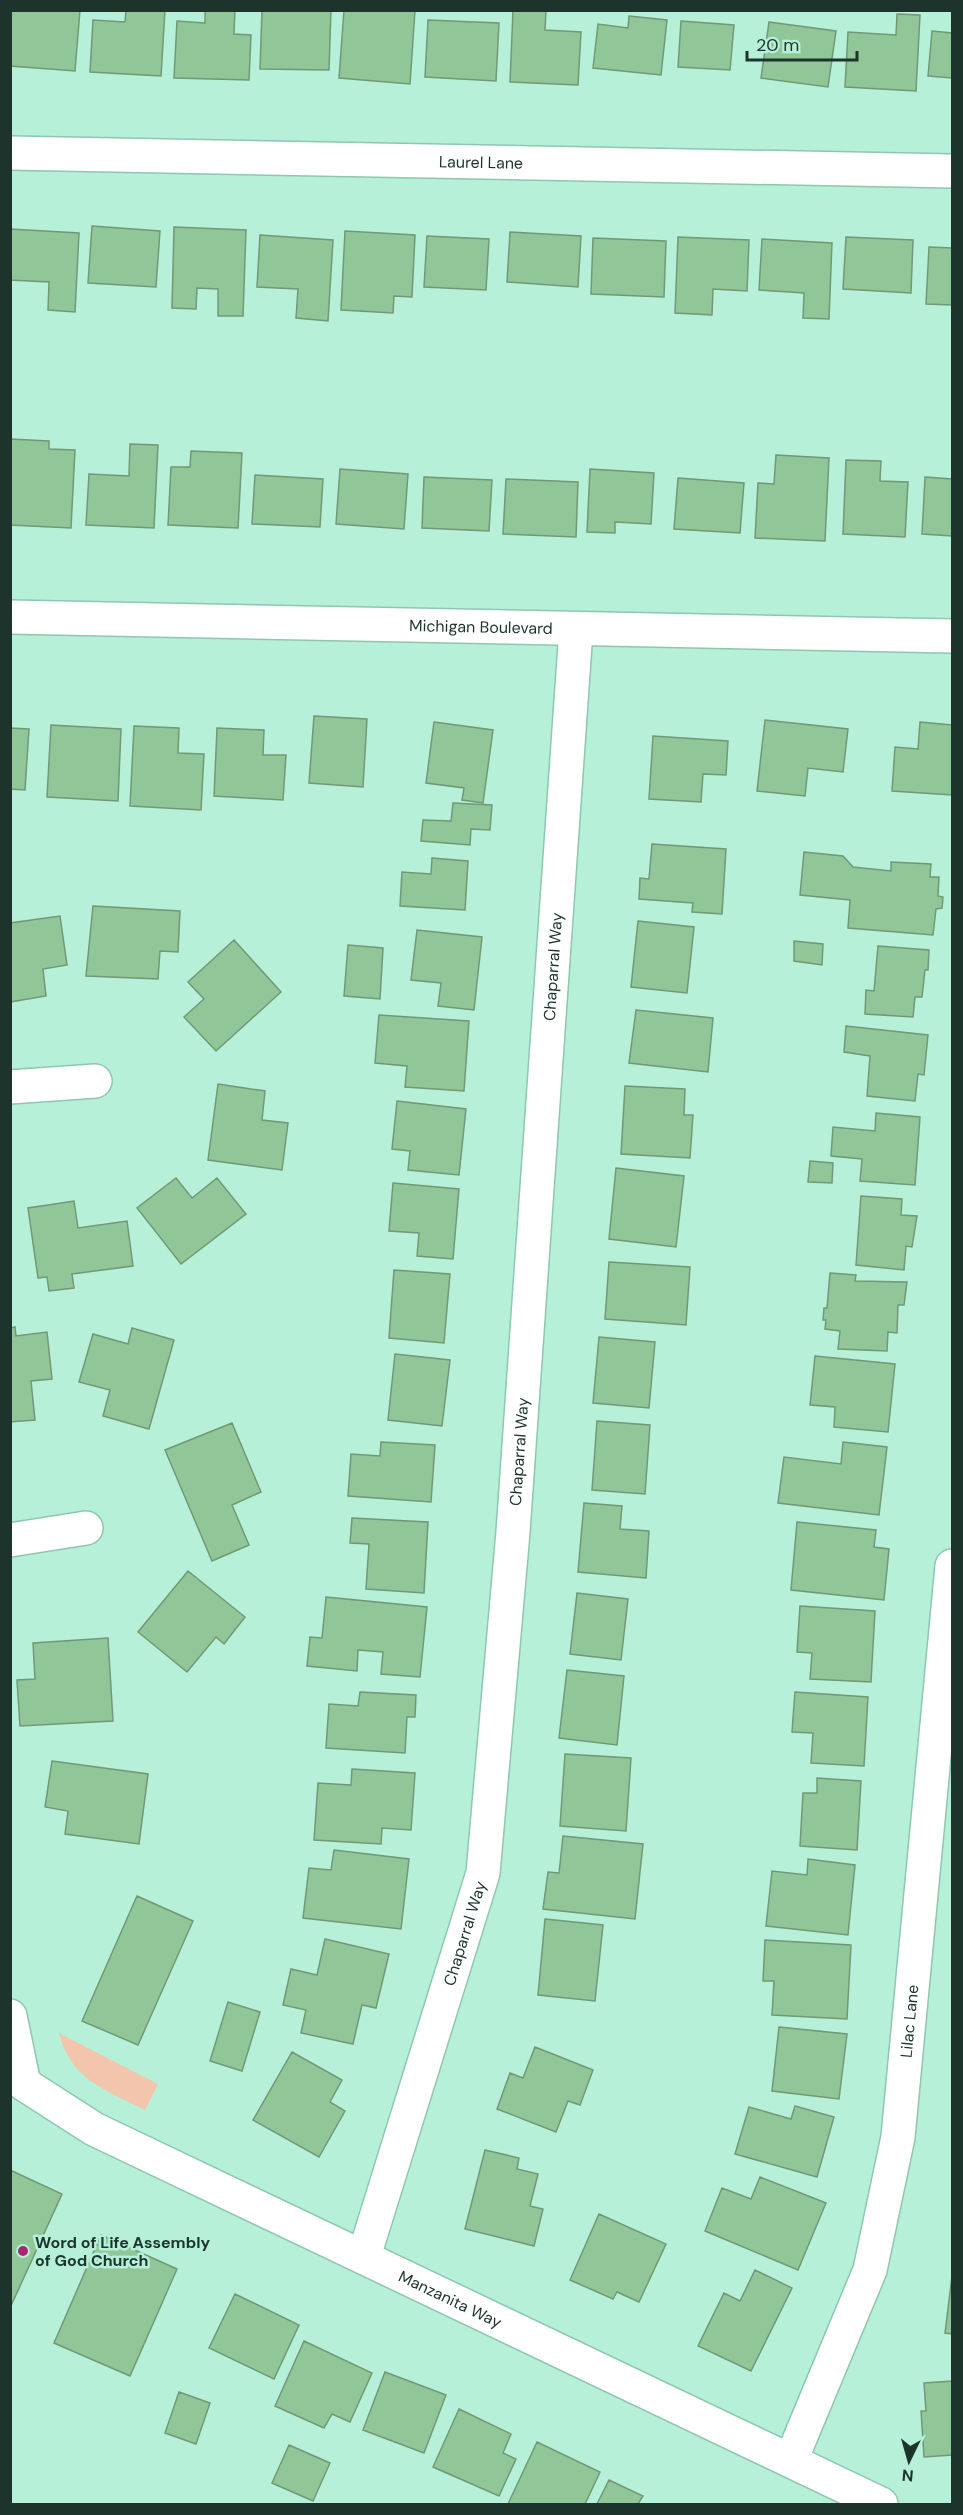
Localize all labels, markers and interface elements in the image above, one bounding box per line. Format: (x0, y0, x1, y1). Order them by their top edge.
scale bar (747, 24, 856, 62)
text: 20 m (756, 33, 799, 57)
street label: Laurel Lane (439, 151, 523, 173)
street label: Michigan Boulevard (409, 615, 553, 638)
street label: Chaparral Way (538, 912, 567, 1022)
street label: Chaparral Way (504, 1397, 533, 1507)
street label: Chaparral Way (438, 1878, 490, 1988)
street label: Lilac Lane (895, 1984, 923, 2059)
place label: Word of Life Assembly of God Church (35, 2232, 210, 2271)
marker: Word of Life Assembly of God Church (16, 2244, 30, 2258)
street label: Manzanita Way (395, 2265, 505, 2332)
north arrow (879, 2431, 939, 2491)
text: N (901, 2464, 914, 2486)

